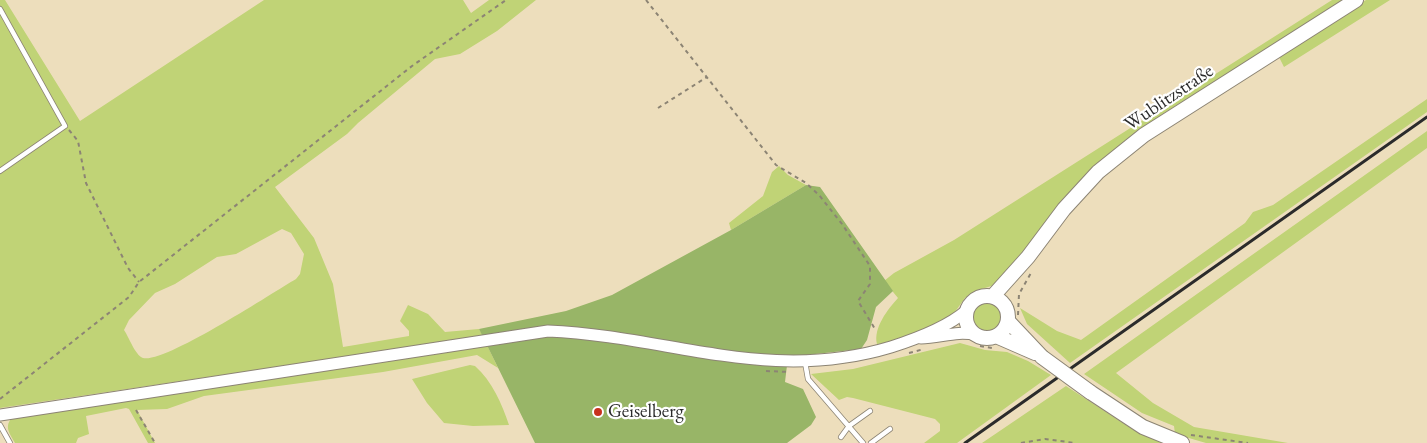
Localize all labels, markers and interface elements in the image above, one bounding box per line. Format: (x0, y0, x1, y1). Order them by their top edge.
street label: Wublitzstraße (1120, 60, 1218, 136)
place label: Geiselberg (608, 401, 684, 423)
marker: Geiselberg (592, 406, 604, 418)

